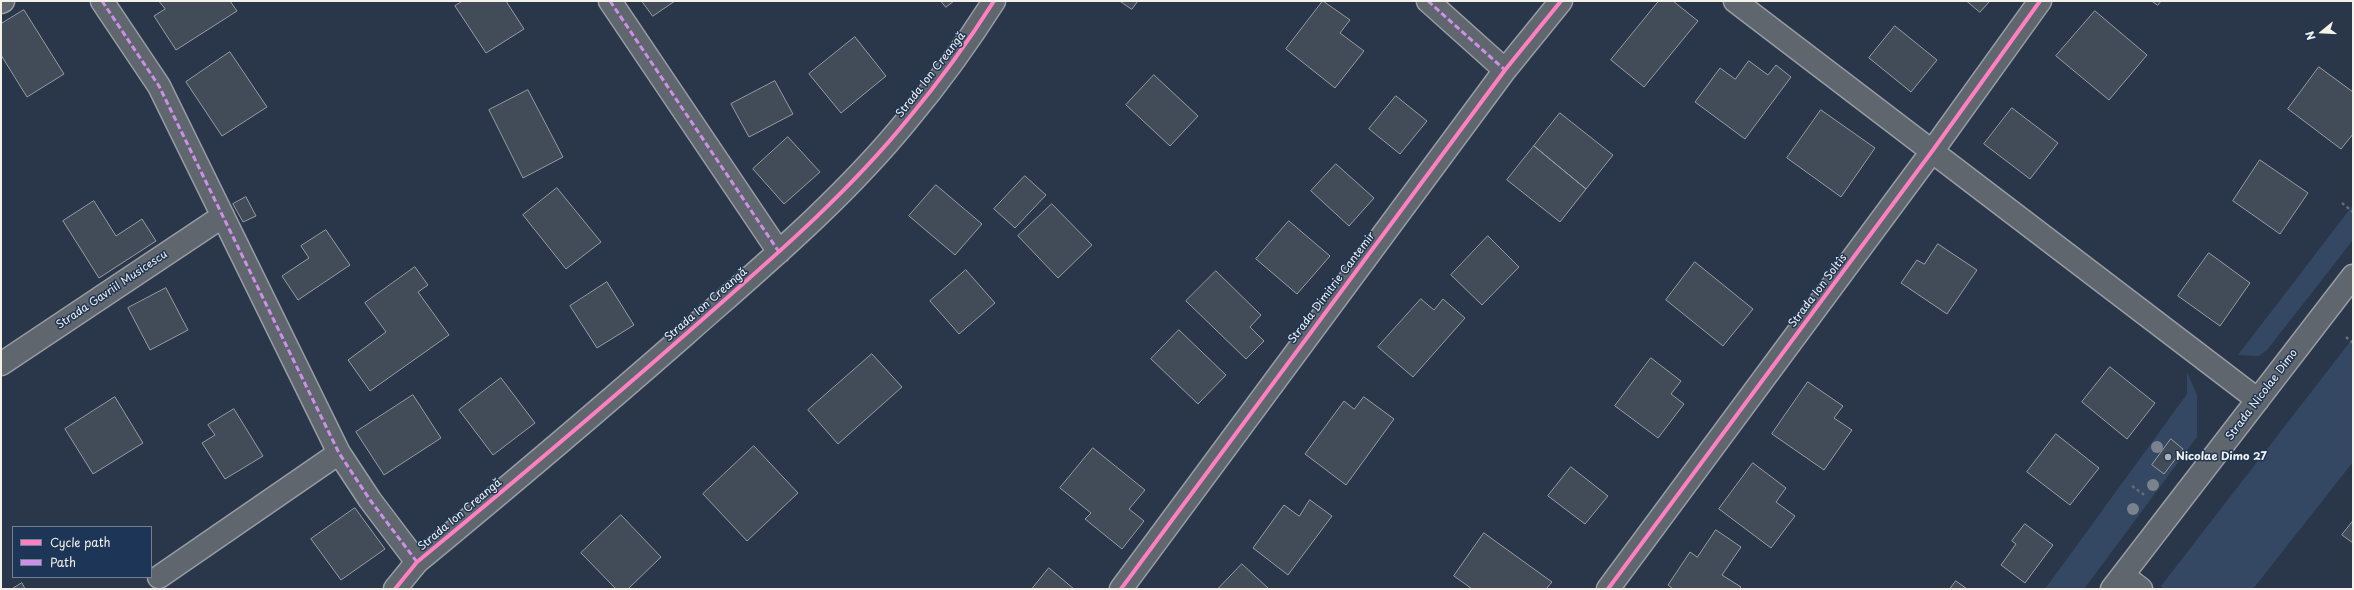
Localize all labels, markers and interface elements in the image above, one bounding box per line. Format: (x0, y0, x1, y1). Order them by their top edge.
north arrow (2302, 12, 2342, 52)
text: N (2301, 29, 2320, 43)
street label: Strada Ion Creangă (893, 30, 969, 120)
street label: Strada Dimitrie Cantemir (1286, 230, 1378, 346)
street label: Strada Gavriil Musicescu (54, 248, 170, 332)
street label: Strada Ion Soltîs (1786, 252, 1850, 330)
street label: Strada Ion Creangă (662, 266, 750, 344)
street label: Strada Nicolae Dimo (2223, 347, 2301, 443)
place label: Nicolae Dimo 27 (2176, 450, 2267, 464)
marker: Nicolae Dimo 27 (2163, 452, 2173, 462)
street label: Strada Ion Creangă (416, 476, 504, 554)
legend (12, 526, 152, 578)
text: Cycle path (50, 533, 111, 551)
text: Path (50, 553, 76, 571)

